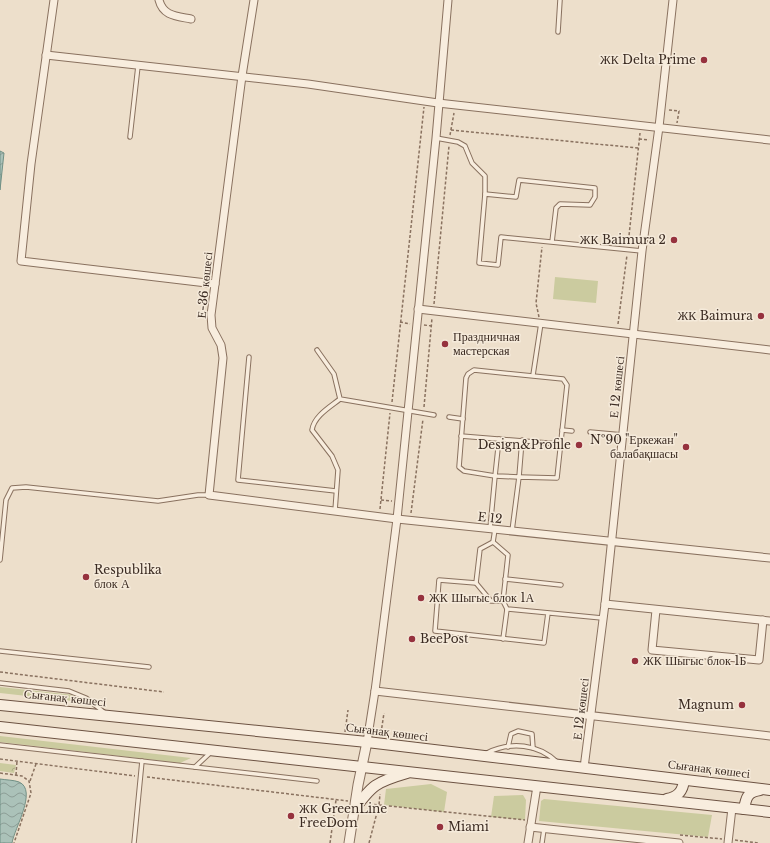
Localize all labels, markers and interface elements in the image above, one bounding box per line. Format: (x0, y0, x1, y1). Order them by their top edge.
place label: ЖК Delta Prime (600, 52, 696, 67)
marker: ЖК Delta Prime (699, 55, 709, 65)
place label: ЖК Baimura 2 (580, 232, 666, 247)
marker: ЖК Baimura 2 (669, 235, 679, 245)
street label: Е-36 көшесі (194, 250, 216, 319)
place label: ЖК Baimura (678, 308, 753, 323)
marker: ЖК Baimura (756, 311, 766, 321)
place label: Праздничная мастерская (453, 329, 520, 358)
marker: Праздничная мастерская (440, 339, 450, 349)
street label: Е 12 көшесі (606, 355, 627, 419)
place label: №90 "Еркежан" балабақшасы (590, 432, 678, 461)
place label: Design&Profile (478, 437, 571, 452)
marker: Design&Profile (574, 440, 584, 450)
marker: №90 "Еркежан" балабақшасы (681, 442, 691, 452)
street label: E 12 (477, 509, 503, 526)
place label: Respublika блок А (94, 562, 162, 591)
marker: Respublika блок А (81, 572, 91, 582)
place label: ЖК Шыгыс блок 1А (429, 590, 535, 605)
marker: ЖК Шыгыс блок 1А (416, 593, 426, 603)
place label: BeePost (420, 631, 469, 646)
marker: BeePost (407, 634, 417, 644)
place label: ЖК Шыгыс блок 1Б (643, 653, 747, 668)
marker: ЖК Шыгыс блок 1Б (630, 656, 640, 666)
street label: Е 12 көшесі (569, 676, 592, 741)
street label: Сығанақ көшесі (23, 686, 108, 709)
place label: Magnum (678, 697, 734, 712)
marker: Magnum (737, 700, 747, 710)
street label: Сығанақ көшесі (345, 719, 430, 744)
street label: Сығанақ көшесі (667, 756, 752, 781)
place label: ЖК GreenLine FreeDom (299, 801, 387, 830)
marker: ЖК GreenLine FreeDom (286, 811, 296, 821)
place label: Miami (448, 819, 489, 834)
marker: Miami (435, 822, 445, 832)

